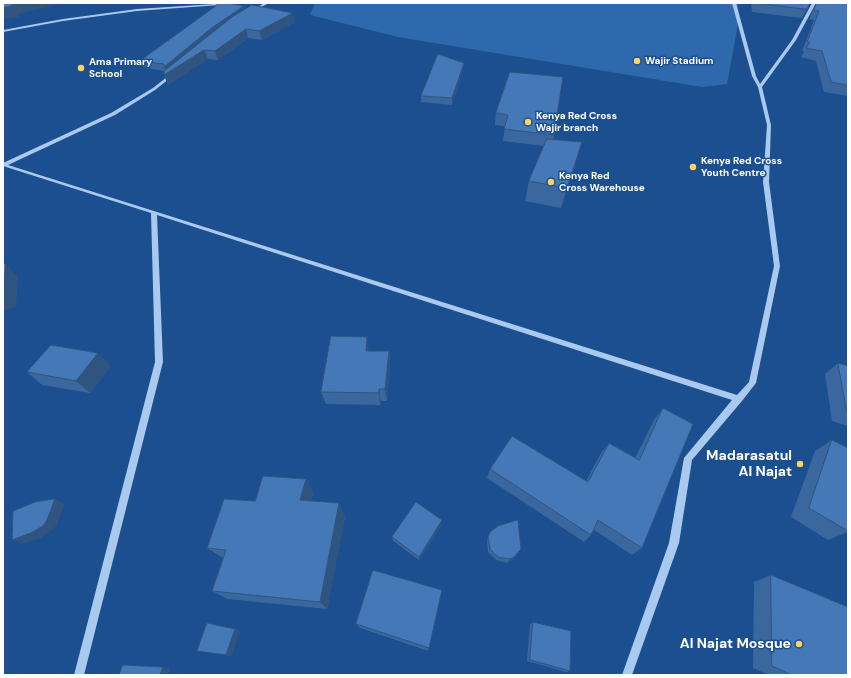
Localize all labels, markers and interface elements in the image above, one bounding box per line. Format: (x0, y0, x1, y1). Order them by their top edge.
place label: Wajir Stadium (645, 55, 713, 67)
place label: Ama Primary School (89, 56, 152, 80)
marker: Wajir Stadium (632, 56, 642, 66)
marker: Ama Primary School (76, 63, 86, 73)
place label: Kenya Red Cross Wajir branch (536, 110, 617, 134)
marker: Kenya Red Cross Wajir branch (523, 117, 533, 127)
place label: Kenya Red Cross Youth Centre (701, 155, 782, 178)
marker: Kenya Red Cross Youth Centre (688, 162, 698, 172)
place label: Kenya Red Cross Warehouse (559, 170, 645, 194)
marker: Kenya Red Cross Warehouse (546, 177, 556, 187)
place label: Madarasatul Al Najat (706, 448, 792, 480)
marker: Madarasatul Al Najat (795, 459, 805, 469)
place label: Al Najat Mosque (680, 636, 791, 652)
marker: Al Najat Mosque (794, 639, 804, 649)

